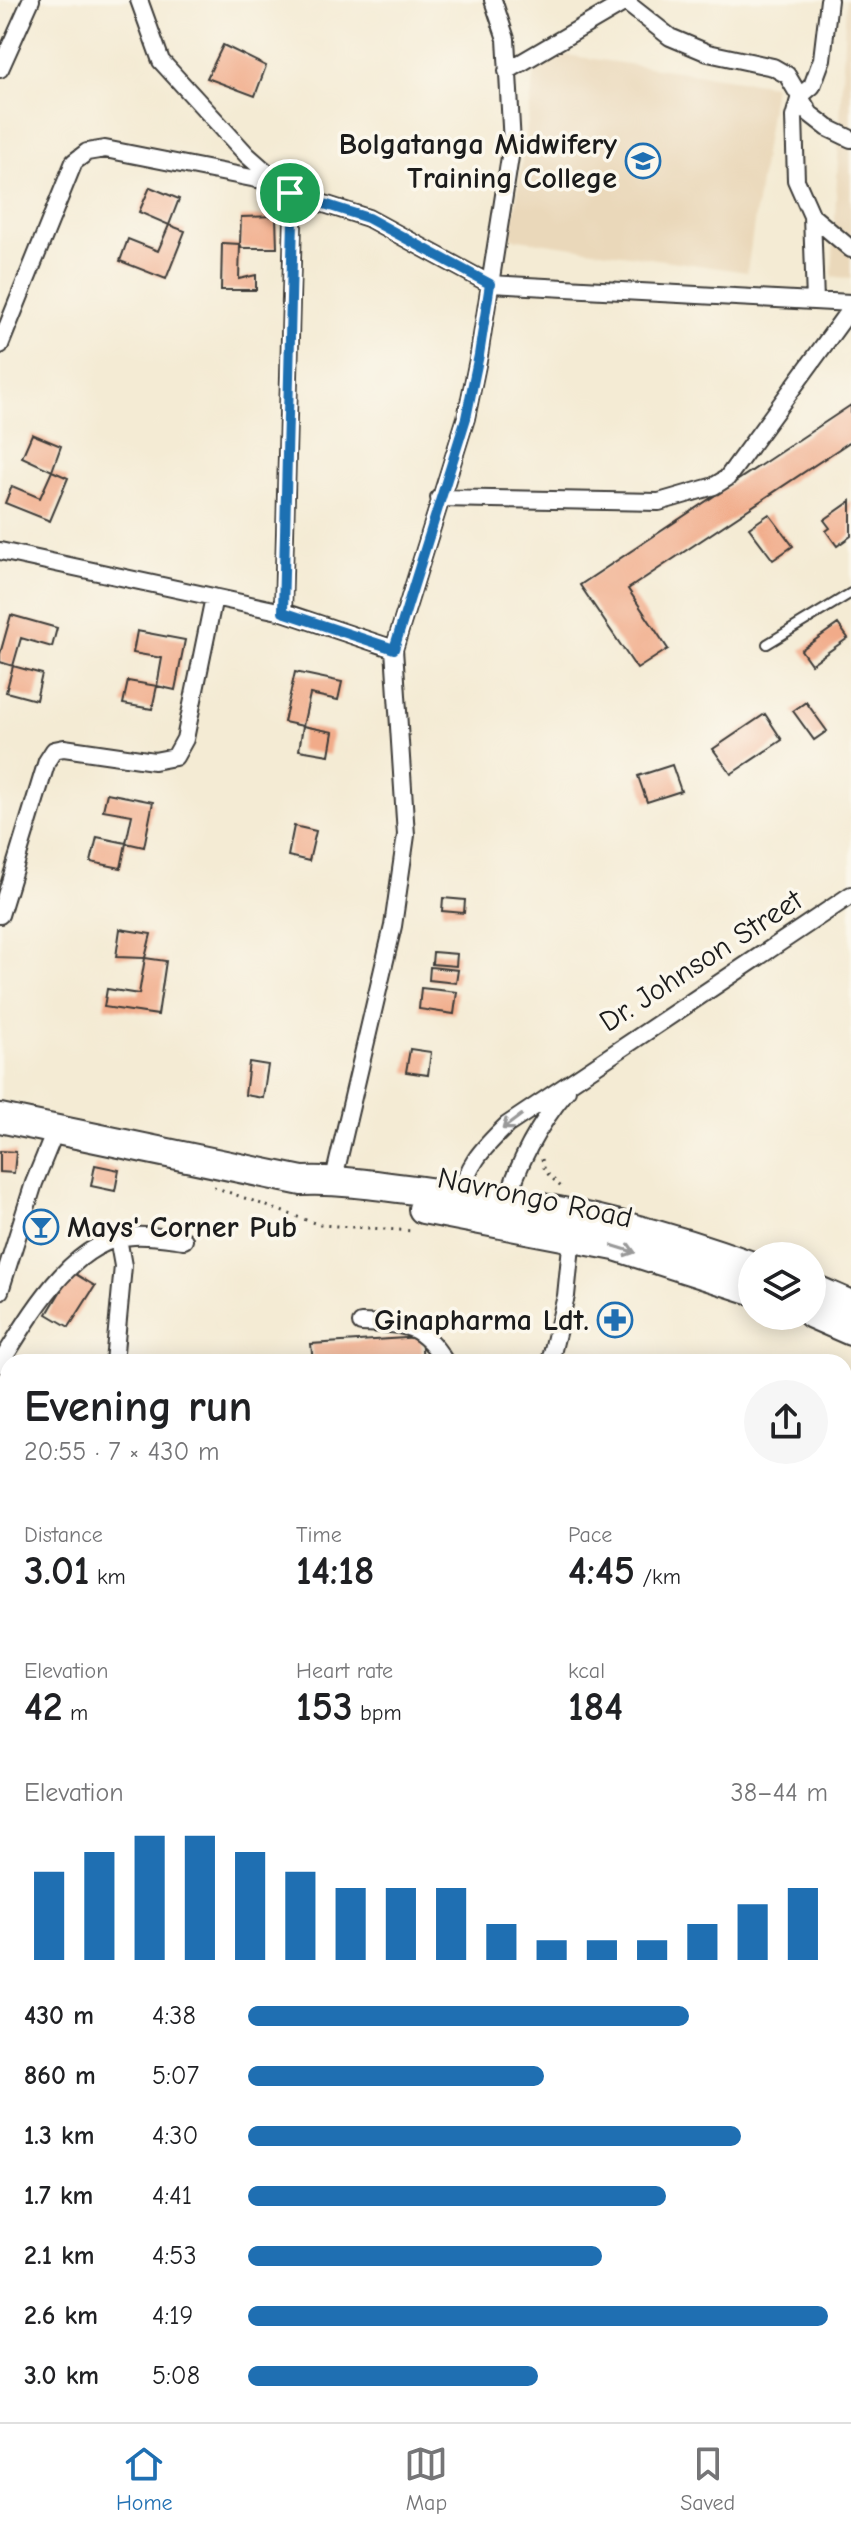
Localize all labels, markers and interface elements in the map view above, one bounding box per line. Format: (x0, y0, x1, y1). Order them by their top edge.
place label: Bolgatanga Midwifery Training College (339, 127, 617, 196)
school or university icon: Bolgatanga Midwifery Training College (624, 142, 662, 180)
pin (256, 159, 324, 227)
icon: arrive (268, 171, 312, 215)
street label: Dr. Johnson Street (593, 882, 810, 1040)
one-way arrow (501, 1114, 523, 1131)
street label: Navrongo Road (434, 1160, 636, 1236)
bar icon: Mays' Corner Pub (22, 1208, 60, 1246)
place label: Mays' Corner Pub (67, 1210, 297, 1245)
one-way arrow (611, 1242, 637, 1257)
map controls (738, 1242, 826, 1330)
button: layers (738, 1242, 826, 1330)
pharmacy icon: Ginapharma Ldt. (596, 1301, 634, 1339)
place label: Ginapharma Ldt. (374, 1303, 589, 1338)
button: share (744, 1380, 828, 1464)
text: Evening run (24, 1381, 252, 1432)
text: 20:55 · 7 × 430 m (24, 1437, 219, 1467)
text: Distance (24, 1522, 103, 1548)
text: Time (296, 1522, 342, 1548)
text: Pace (568, 1522, 612, 1548)
text: 3.01 (24, 1548, 90, 1594)
text: 14:18 (296, 1548, 375, 1594)
text: 4:45 (568, 1548, 635, 1594)
text: km (90, 1564, 126, 1590)
text: /km (635, 1564, 681, 1590)
text: Elevation (24, 1658, 108, 1684)
text: Heart rate (296, 1658, 393, 1684)
text: kcal (568, 1658, 605, 1684)
text: 42 (24, 1684, 63, 1730)
text: 153 (296, 1684, 353, 1730)
text: 184 (568, 1684, 623, 1730)
text: m (63, 1700, 88, 1726)
text: bpm (353, 1700, 402, 1726)
text: Elevation (24, 1778, 124, 1808)
text: 38–44 m (730, 1778, 828, 1808)
text: 430 m (24, 2001, 94, 2031)
text: 4:38 (152, 2001, 196, 2031)
text: 860 m (24, 2061, 96, 2091)
text: 5:07 (152, 2061, 199, 2091)
text: 1.3 km (24, 2121, 94, 2151)
text: 4:30 (152, 2121, 198, 2151)
text: 1.7 km (24, 2181, 93, 2211)
text: 4:41 (152, 2181, 192, 2211)
text: 2.1 km (24, 2241, 95, 2271)
text: 4:53 (152, 2241, 197, 2271)
text: 2.6 km (24, 2301, 98, 2331)
text: 4:19 (152, 2301, 193, 2331)
text: 3.0 km (24, 2361, 99, 2391)
text: 5:08 (152, 2361, 200, 2391)
tab: Home (116, 2442, 173, 2516)
tab: Map (404, 2442, 448, 2516)
tab: Saved (680, 2442, 735, 2516)

